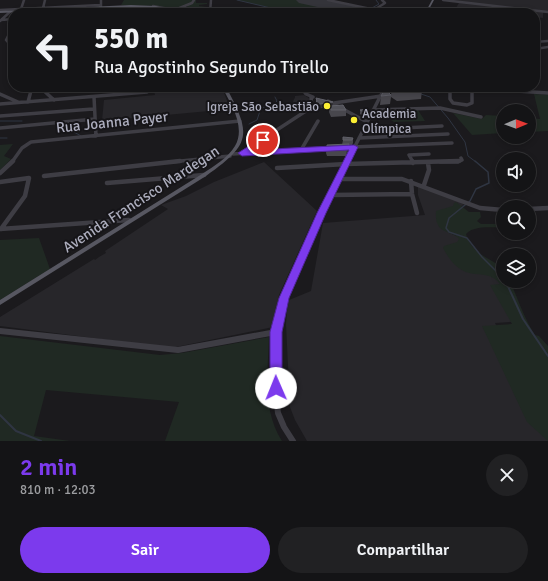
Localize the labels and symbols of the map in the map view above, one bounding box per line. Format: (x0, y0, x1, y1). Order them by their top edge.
place label: Igreja São Sebastião (206, 99, 319, 115)
marker: Igreja São Sebastião (322, 101, 332, 111)
north arrow (496, 104, 536, 144)
place label: Academia Olímpica (362, 106, 416, 137)
street label: Rua Joanna Payer (55, 107, 169, 137)
marker: Academia Olímpica (349, 115, 359, 125)
pin (246, 123, 280, 157)
street label: Avenida Francisco Mardegan (59, 142, 223, 256)
position arrow (255, 367, 297, 409)

